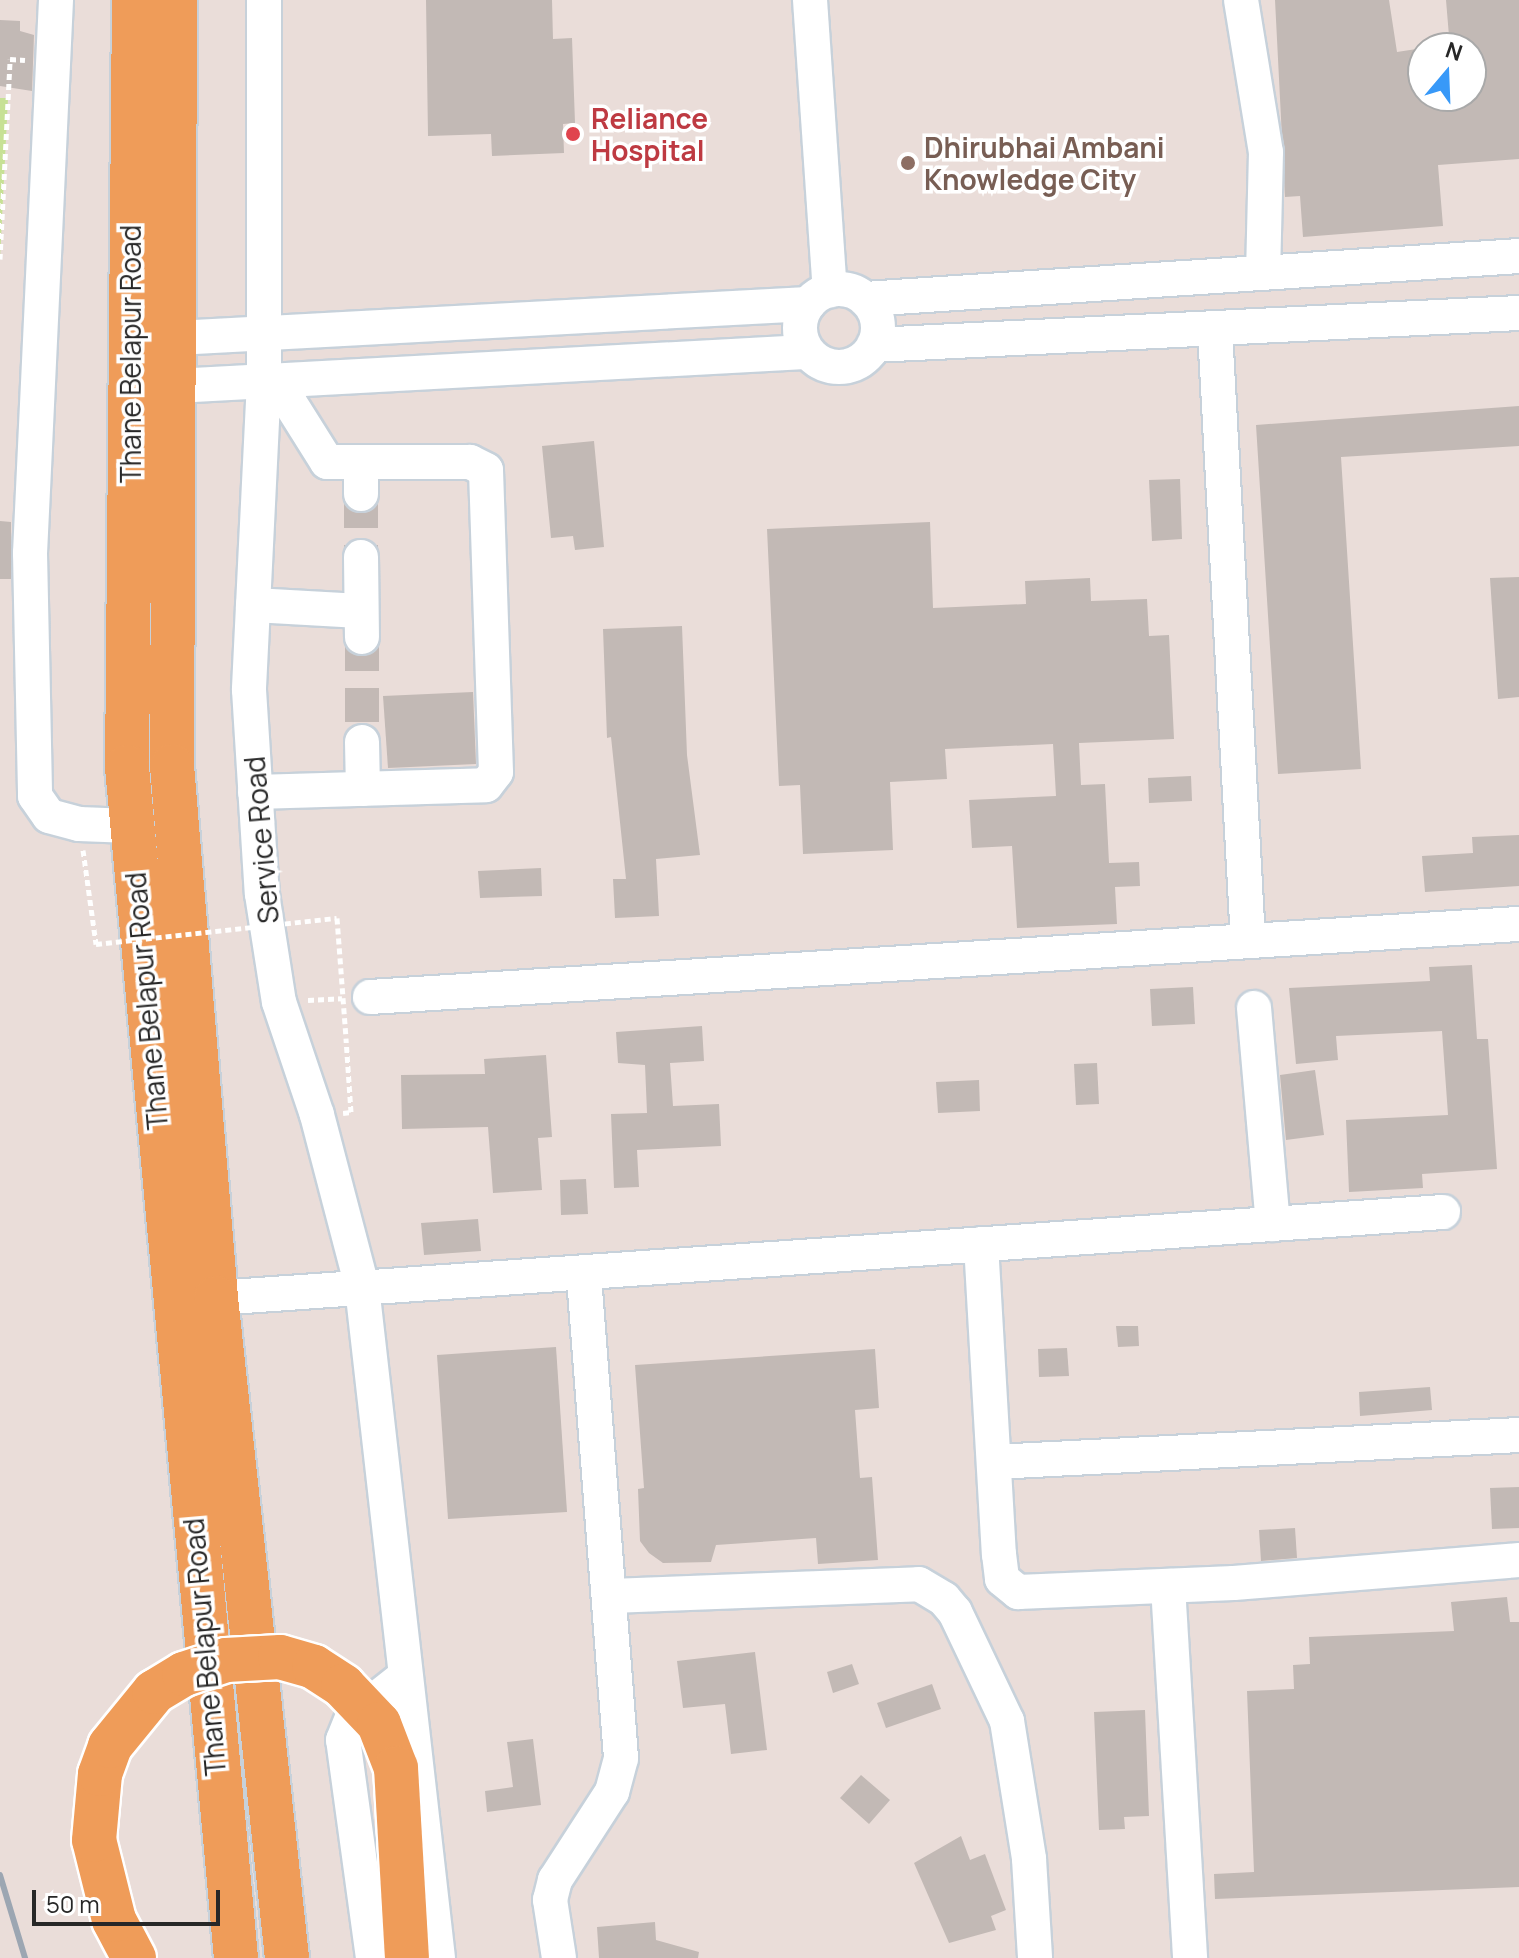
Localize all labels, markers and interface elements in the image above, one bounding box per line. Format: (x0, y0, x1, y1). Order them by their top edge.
north arrow (1407, 32, 1487, 112)
text: N (1442, 34, 1467, 68)
place label: Reliance Hospital (591, 101, 708, 167)
marker: Reliance Hospital (562, 123, 584, 145)
place label: Dhirubhai Ambani Knowledge City (924, 130, 1165, 196)
marker: Dhirubhai Ambani Knowledge City (899, 154, 917, 172)
street label: Thane Belapur Road (113, 225, 147, 483)
street label: Service Road (237, 755, 285, 925)
street label: Thane Belapur Road (118, 871, 174, 1131)
street label: Thane Belapur Road (176, 1517, 232, 1777)
scale bar (36, 1874, 224, 1924)
text: 50 m (46, 1887, 100, 1920)

